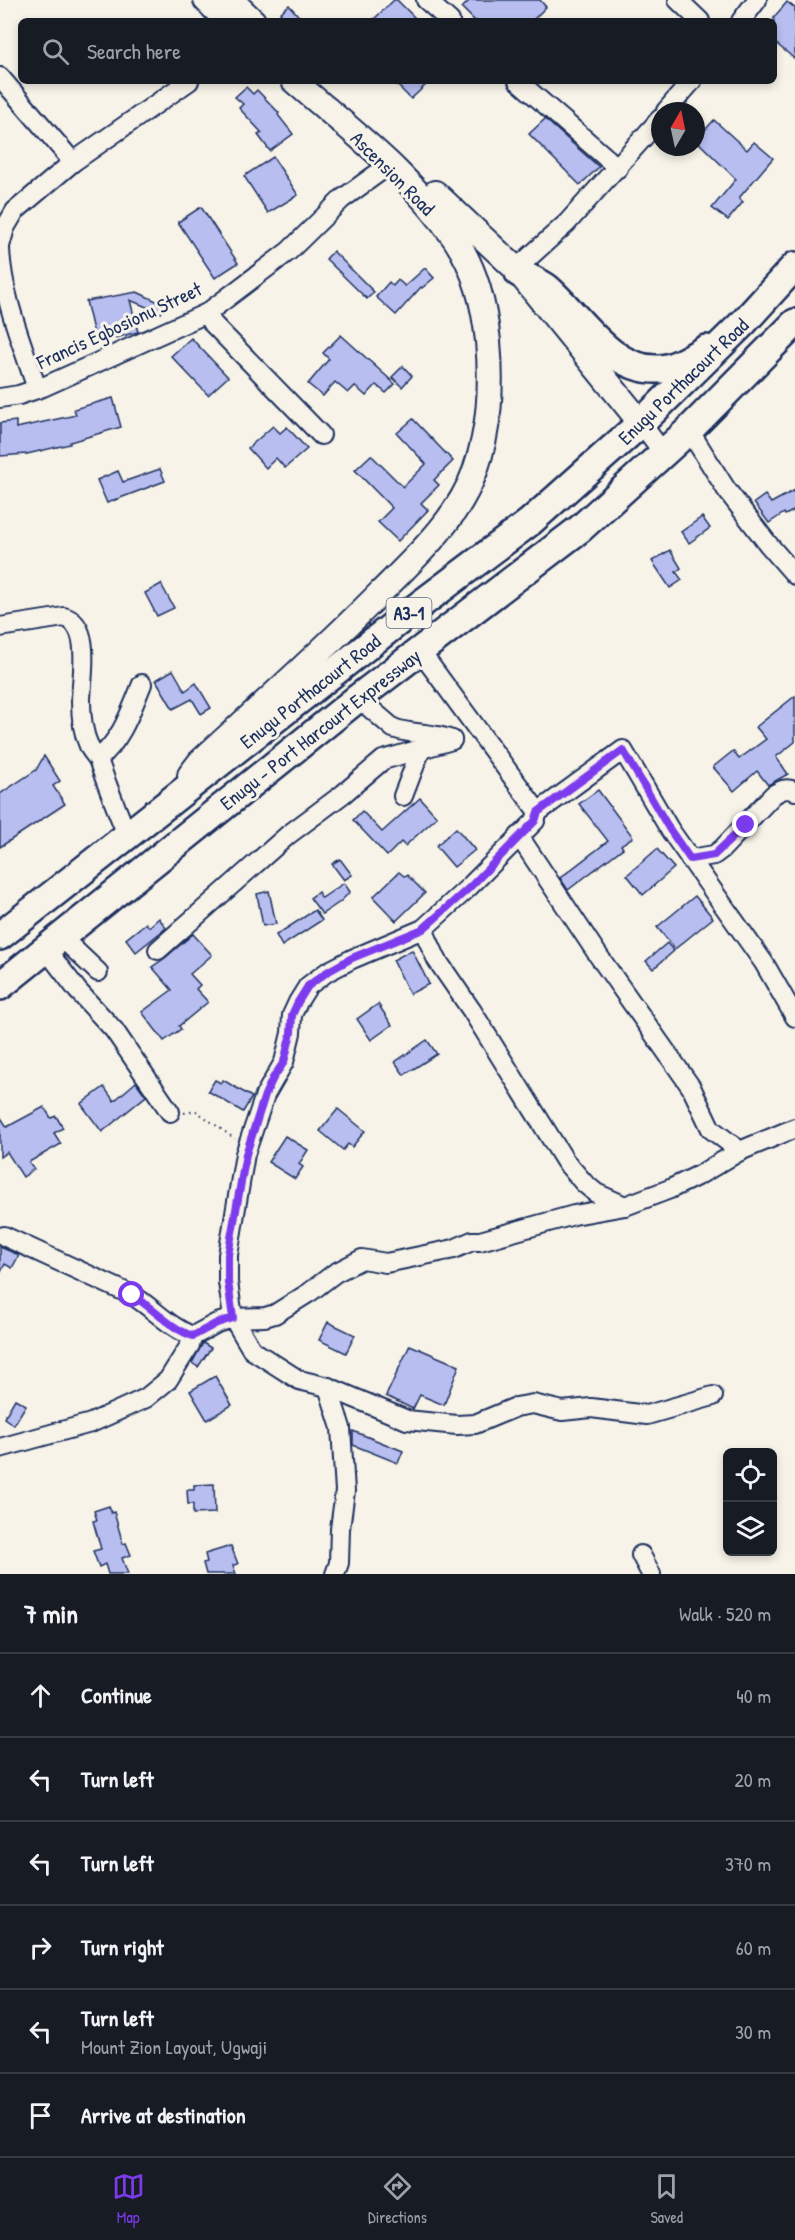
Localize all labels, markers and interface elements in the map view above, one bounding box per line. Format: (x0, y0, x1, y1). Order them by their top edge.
search box (18, 18, 777, 84)
icon: search (39, 35, 72, 68)
text: Search here (87, 36, 181, 66)
north arrow (651, 102, 705, 156)
street label: Ascension Road (345, 125, 441, 221)
street label: Francis Egbosionu Street (31, 274, 207, 376)
street label: Enugu Porthacourt Road (612, 312, 754, 450)
road number: A3-1 (386, 598, 432, 628)
street label: Enugu Porthacourt Road (234, 627, 386, 754)
street label: Enugu - Port Harcourt Expressway (214, 642, 426, 816)
route end (732, 811, 758, 837)
route start (118, 1281, 144, 1307)
map controls (723, 1448, 777, 1556)
button: locate (723, 1448, 777, 1502)
button: layers (723, 1502, 777, 1556)
text: 7 min (24, 1596, 78, 1631)
text: Walk · 520 m (679, 1600, 771, 1627)
icon: ahead (24, 1679, 57, 1712)
text: Continue (81, 1680, 152, 1710)
text: 40 m (736, 1682, 771, 1709)
icon: left (24, 1763, 57, 1796)
text: Turn left (81, 1764, 154, 1794)
text: 20 m (734, 1766, 771, 1793)
icon: left (24, 1847, 57, 1880)
text: Turn left (81, 1848, 154, 1878)
text: 370 m (725, 1850, 771, 1877)
icon: right (24, 1931, 57, 1964)
text: Turn right (81, 1932, 164, 1962)
text: 60 m (736, 1934, 771, 1961)
text: Turn left (81, 2003, 154, 2033)
icon: left (24, 2015, 57, 2048)
text: 30 m (735, 2018, 771, 2045)
text: Mount Zion Layout, Ugwaji (81, 2033, 267, 2060)
icon: arrive (24, 2099, 57, 2132)
text: Arrive at destination (81, 2100, 246, 2130)
tab: Map (112, 2170, 145, 2228)
tab: Directions (368, 2170, 427, 2228)
tab: Saved (650, 2170, 683, 2228)

